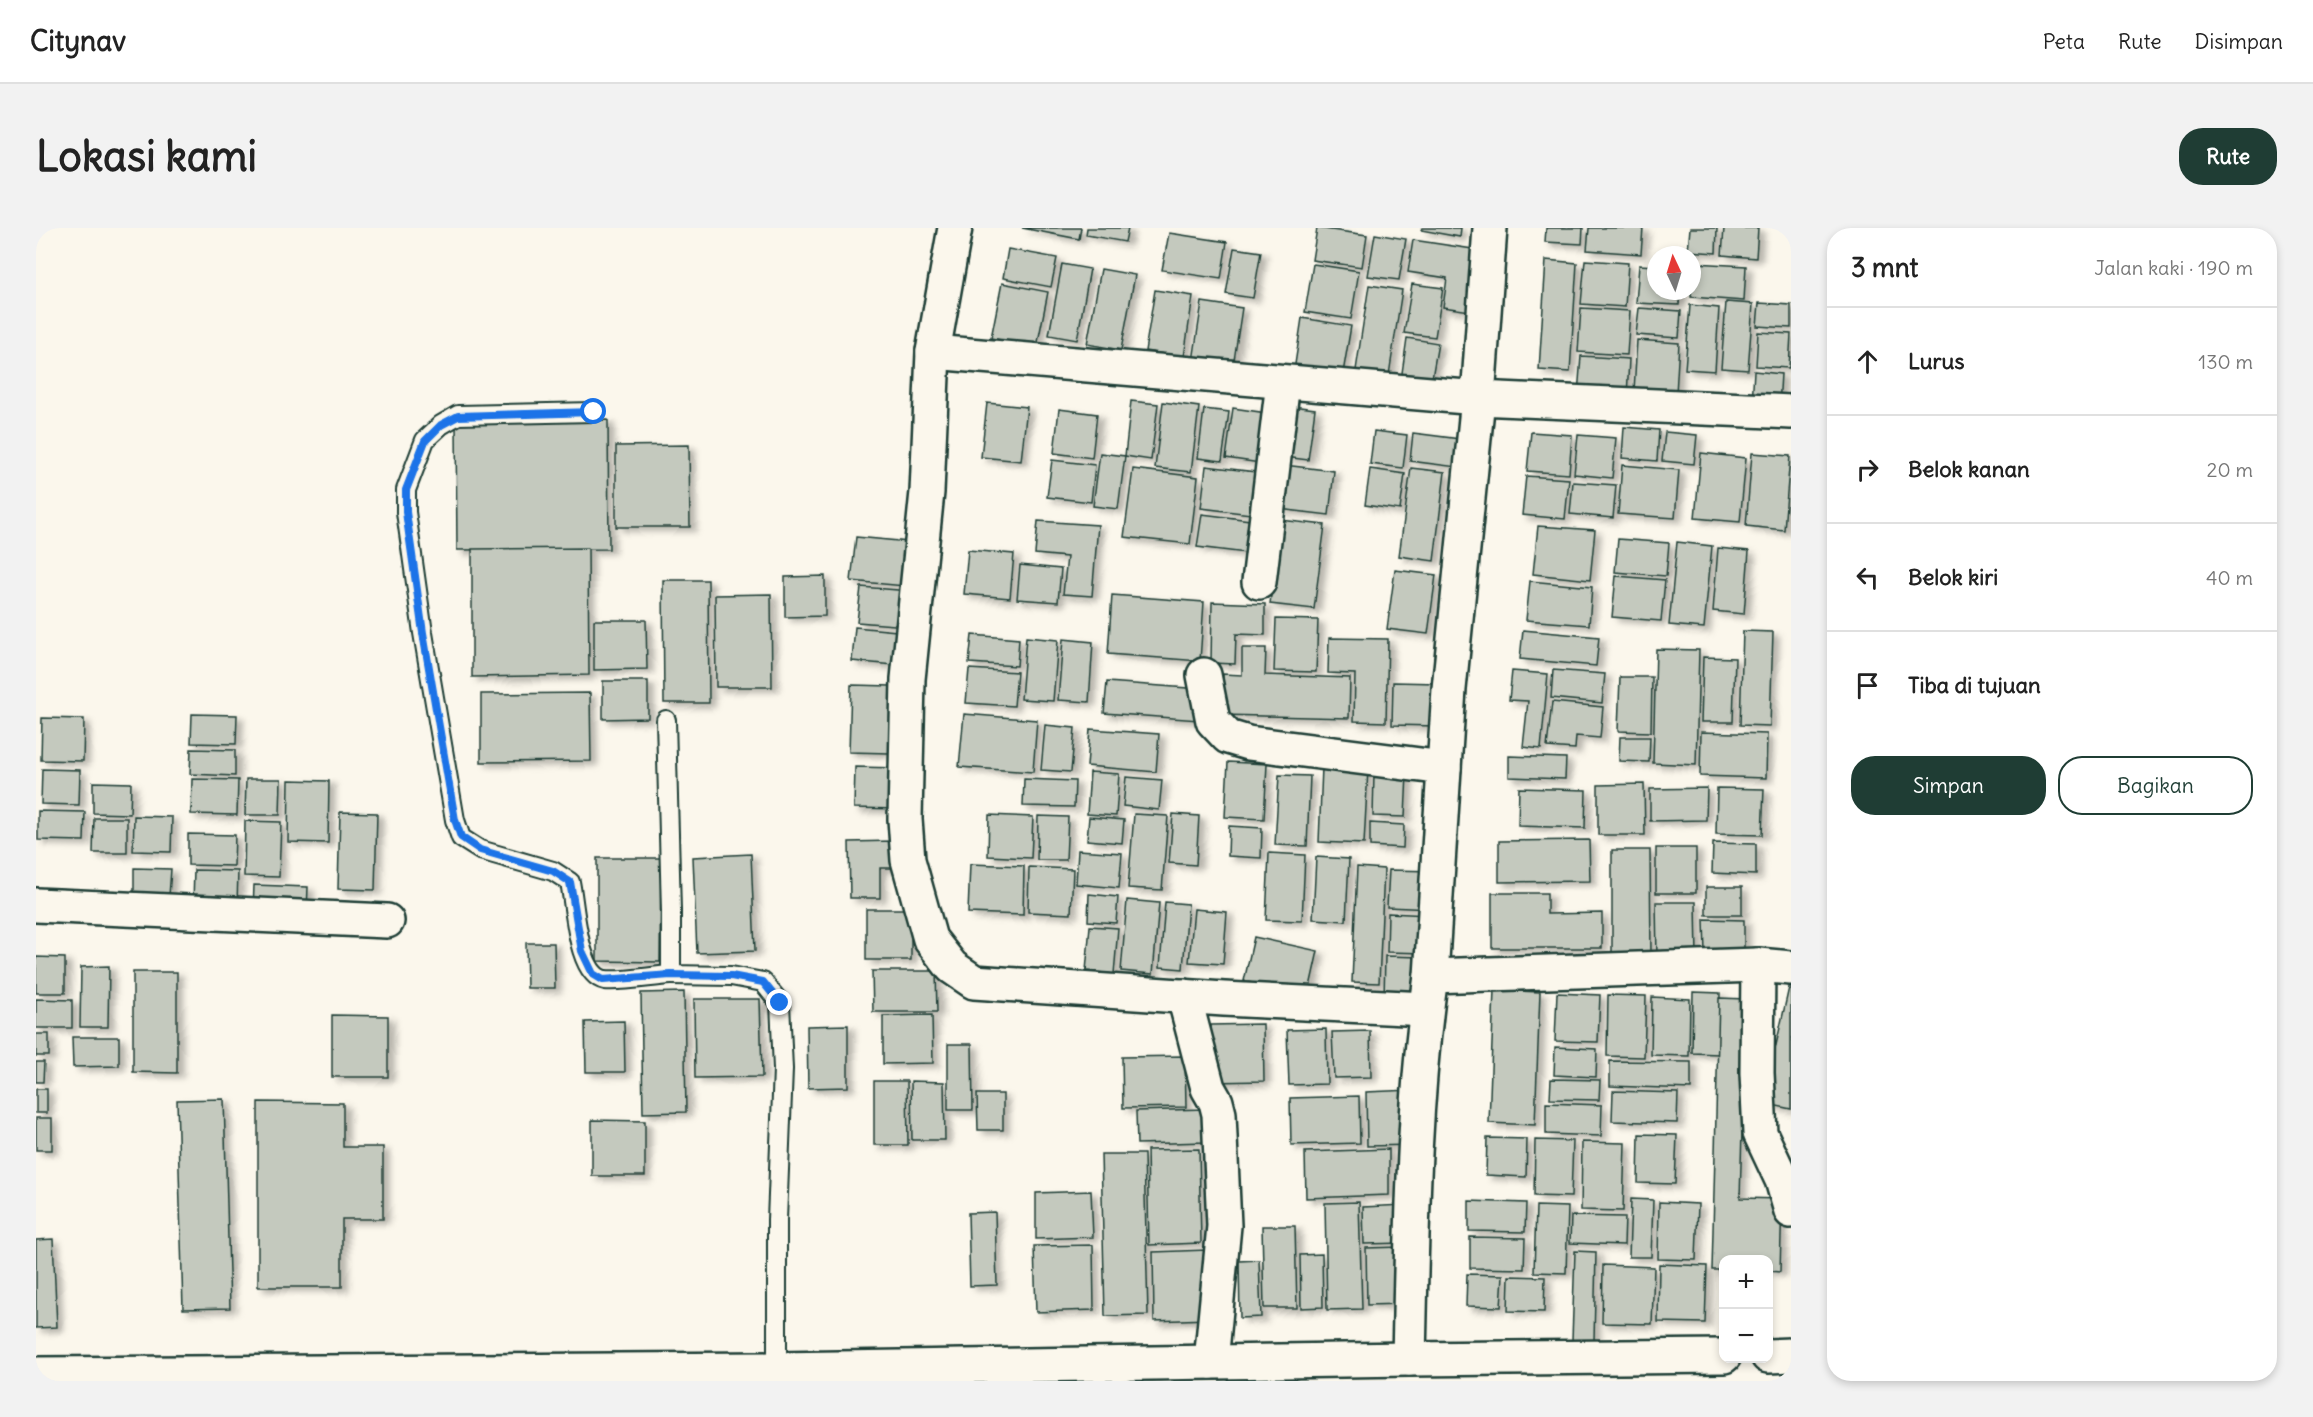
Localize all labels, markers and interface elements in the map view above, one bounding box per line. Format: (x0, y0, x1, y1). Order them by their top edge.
text: Citynav (30, 23, 126, 59)
text: Peta (2043, 28, 2085, 55)
text: Rute (2118, 28, 2162, 55)
text: Disimpan (2195, 28, 2283, 55)
button: Rute (2179, 128, 2277, 185)
text: Lokasi kami (36, 130, 257, 182)
north arrow (1647, 246, 1701, 300)
text: 3 mnt (1851, 251, 1918, 284)
text: Jalan kaki · 190 m (2094, 255, 2253, 280)
icon: ahead (1851, 345, 1884, 378)
text: Lurus (1908, 347, 1964, 375)
text: 130 m (2198, 349, 2253, 374)
route start (580, 398, 606, 424)
icon: right (1851, 453, 1884, 486)
text: Belok kanan (1908, 455, 2030, 483)
text: 20 m (2207, 457, 2253, 482)
icon: left (1851, 561, 1884, 594)
text: Belok kiri (1908, 563, 1998, 591)
text: 40 m (2206, 565, 2253, 590)
icon: arrive (1851, 669, 1884, 702)
text: Tiba di tujuan (1908, 671, 2041, 699)
button: Simpan (1851, 756, 2046, 815)
button: Bagikan (2058, 756, 2253, 815)
route end (766, 989, 792, 1015)
map controls (1719, 1255, 1773, 1363)
button: + (1719, 1255, 1773, 1309)
button: − (1719, 1309, 1773, 1363)

